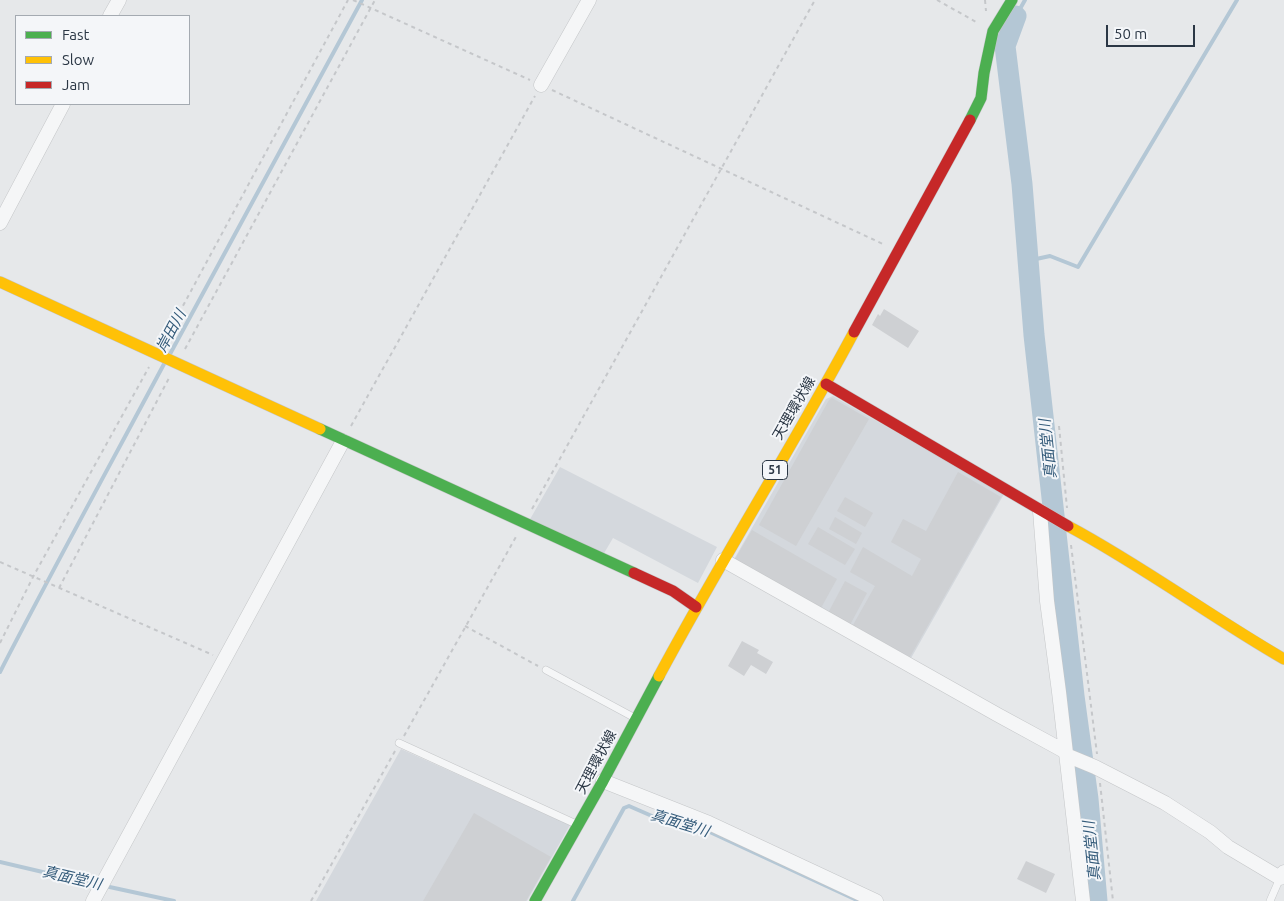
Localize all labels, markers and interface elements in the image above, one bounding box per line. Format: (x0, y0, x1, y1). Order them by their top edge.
legend (15, 15, 190, 105)
scale bar (1109, 15, 1198, 47)
text: 50 m (1114, 25, 1147, 42)
text: Fast (62, 26, 89, 43)
text: Slow (62, 51, 94, 68)
text: Jam (62, 76, 90, 93)
water label: 岸田川 (152, 307, 190, 355)
street label: 天理環状線 (769, 373, 819, 443)
water label: 真面堂川 (1036, 418, 1060, 480)
road number: 51 (762, 460, 788, 480)
street label: 天理環状線 (572, 727, 620, 797)
water label: 真面堂川 (649, 806, 711, 840)
water label: 真面堂川 (1080, 820, 1104, 882)
water label: 真面堂川 (41, 862, 103, 894)

